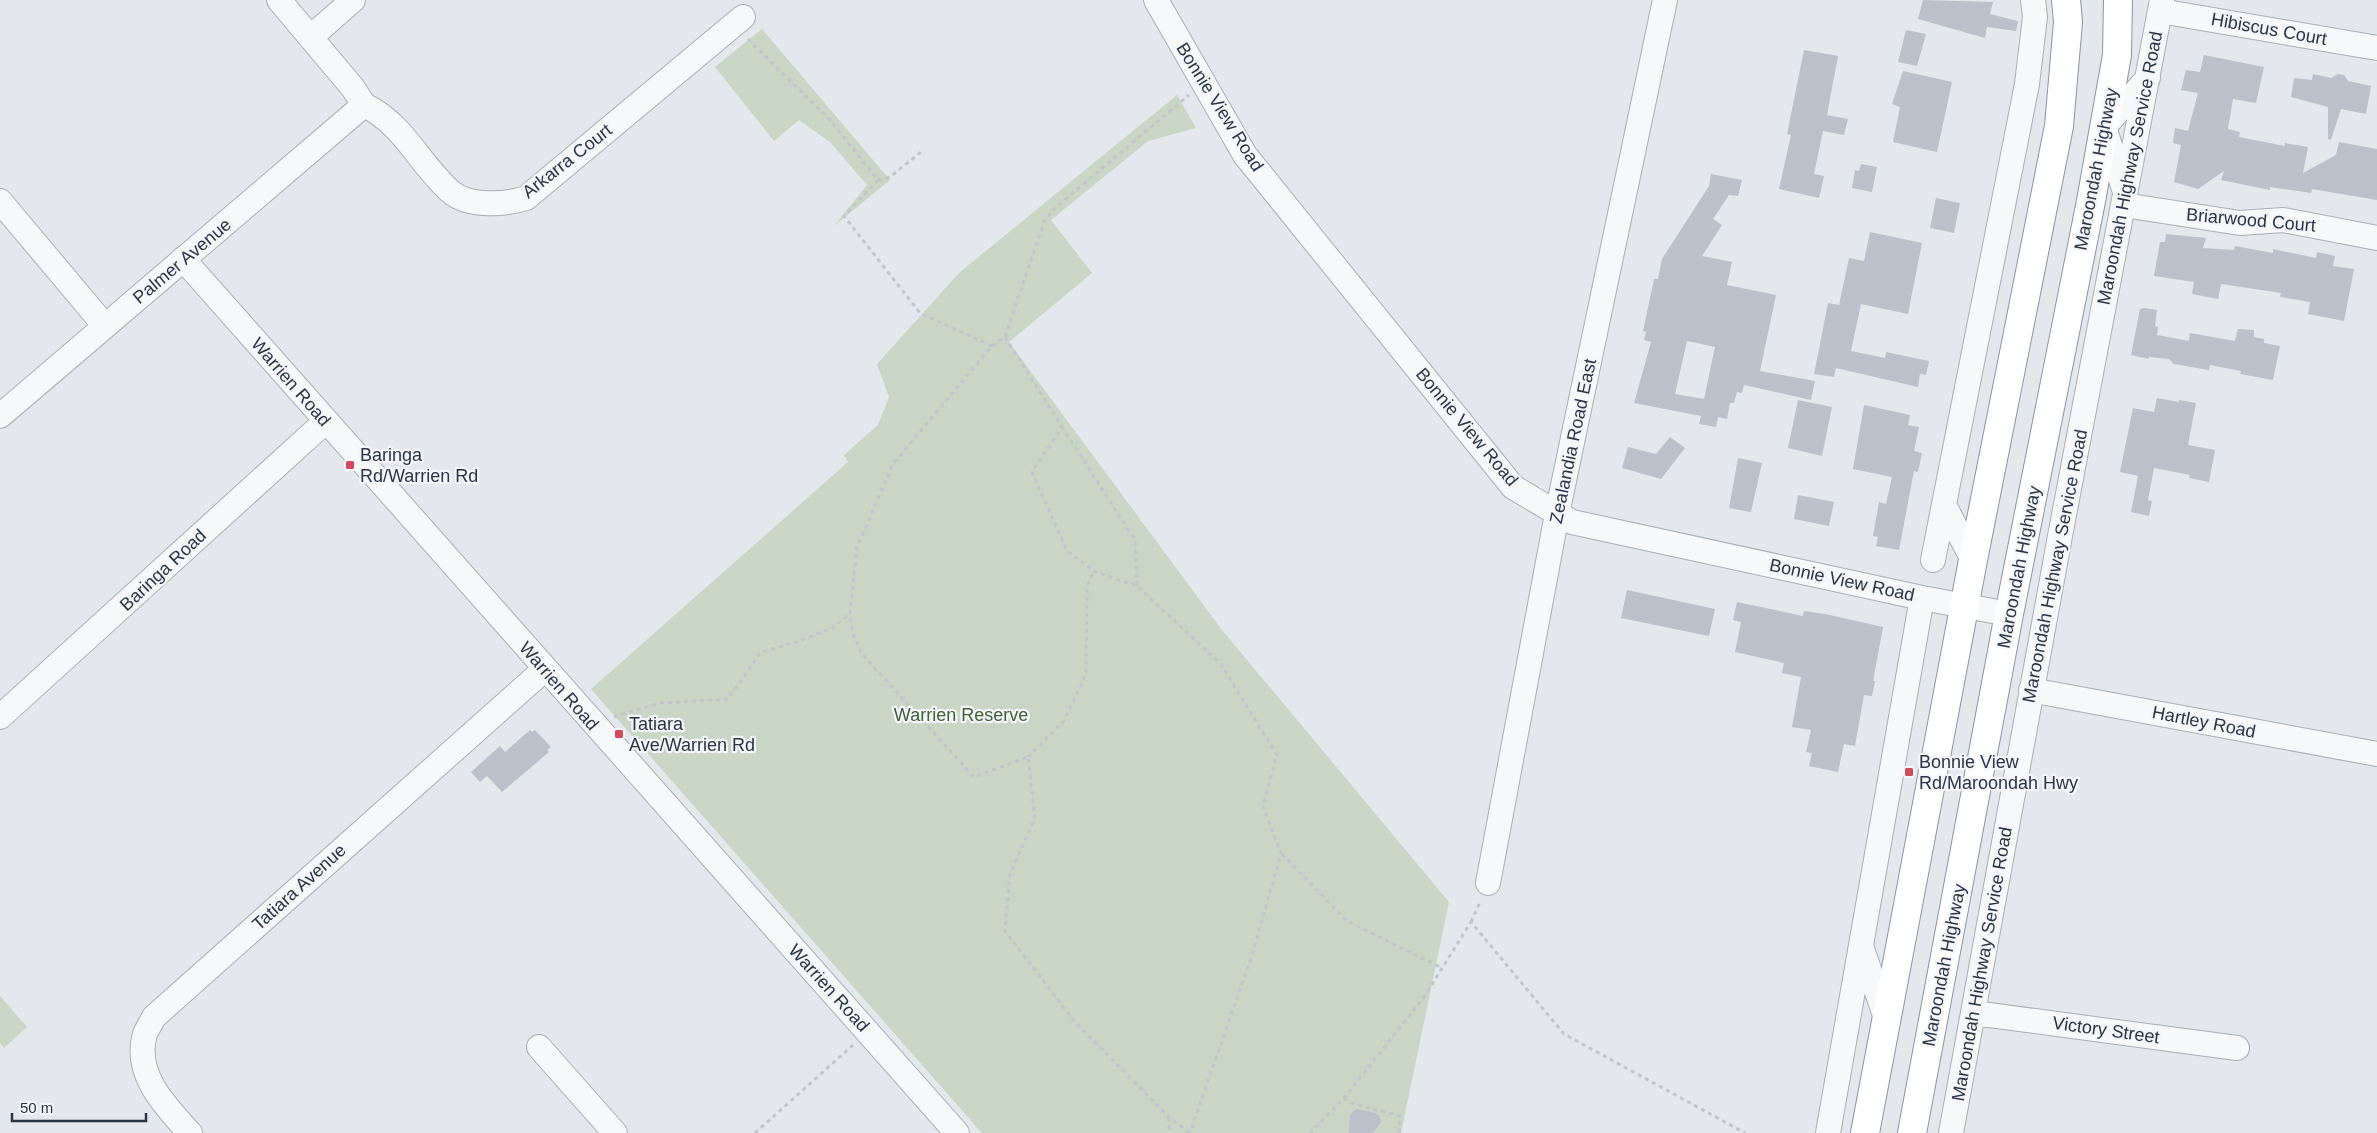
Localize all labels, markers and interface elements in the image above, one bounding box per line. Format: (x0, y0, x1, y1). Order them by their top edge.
street label: Hibiscus Court (2210, 9, 2328, 49)
street label: Maroondah Highway Service Road (2093, 29, 2167, 307)
street label: Bonnie View Road (1172, 39, 1268, 175)
street label: Maroondah Highway (2070, 86, 2122, 252)
street label: Arkarra Court (518, 120, 616, 202)
street label: Briarwood Court (2185, 204, 2317, 236)
street label: Palmer Avenue (129, 214, 235, 308)
street label: Warrien Road (247, 334, 335, 430)
street label: Zealandia Road East (1546, 357, 1600, 525)
street label: Bonnie View Road (1412, 364, 1522, 490)
street label: Maroondah Highway Service Road (2018, 427, 2092, 705)
place label: Baringa Rd/Warrien Rd (360, 445, 478, 486)
marker: Baringa Rd/Warrien Rd (344, 459, 356, 471)
street label: Maroondah Highway (1993, 484, 2045, 650)
street label: Baringa Road (116, 525, 210, 615)
street label: Bonnie View Road (1768, 555, 1916, 605)
street label: Warrien Road (515, 638, 603, 734)
street label: Hartley Road (2151, 702, 2257, 742)
park label: Warrien Reserve (894, 705, 1028, 725)
place label: Tatiara Ave/Warrien Rd (629, 714, 755, 755)
marker: Tatiara Ave/Warrien Rd (613, 728, 625, 740)
place label: Bonnie View Rd/Maroondah Hwy (1919, 752, 2078, 793)
marker: Bonnie View Rd/Maroondah Hwy (1903, 766, 1915, 778)
street label: Maroondah Highway Service Road (1948, 825, 2016, 1103)
street label: Tatiara Avenue (248, 840, 350, 934)
street label: Maroondah Highway (1918, 882, 1970, 1048)
street label: Warrien Road (785, 940, 873, 1036)
street label: Victory Street (2051, 1013, 2161, 1047)
scale bar (12, 1090, 146, 1122)
text: 50 m (20, 1099, 53, 1116)

